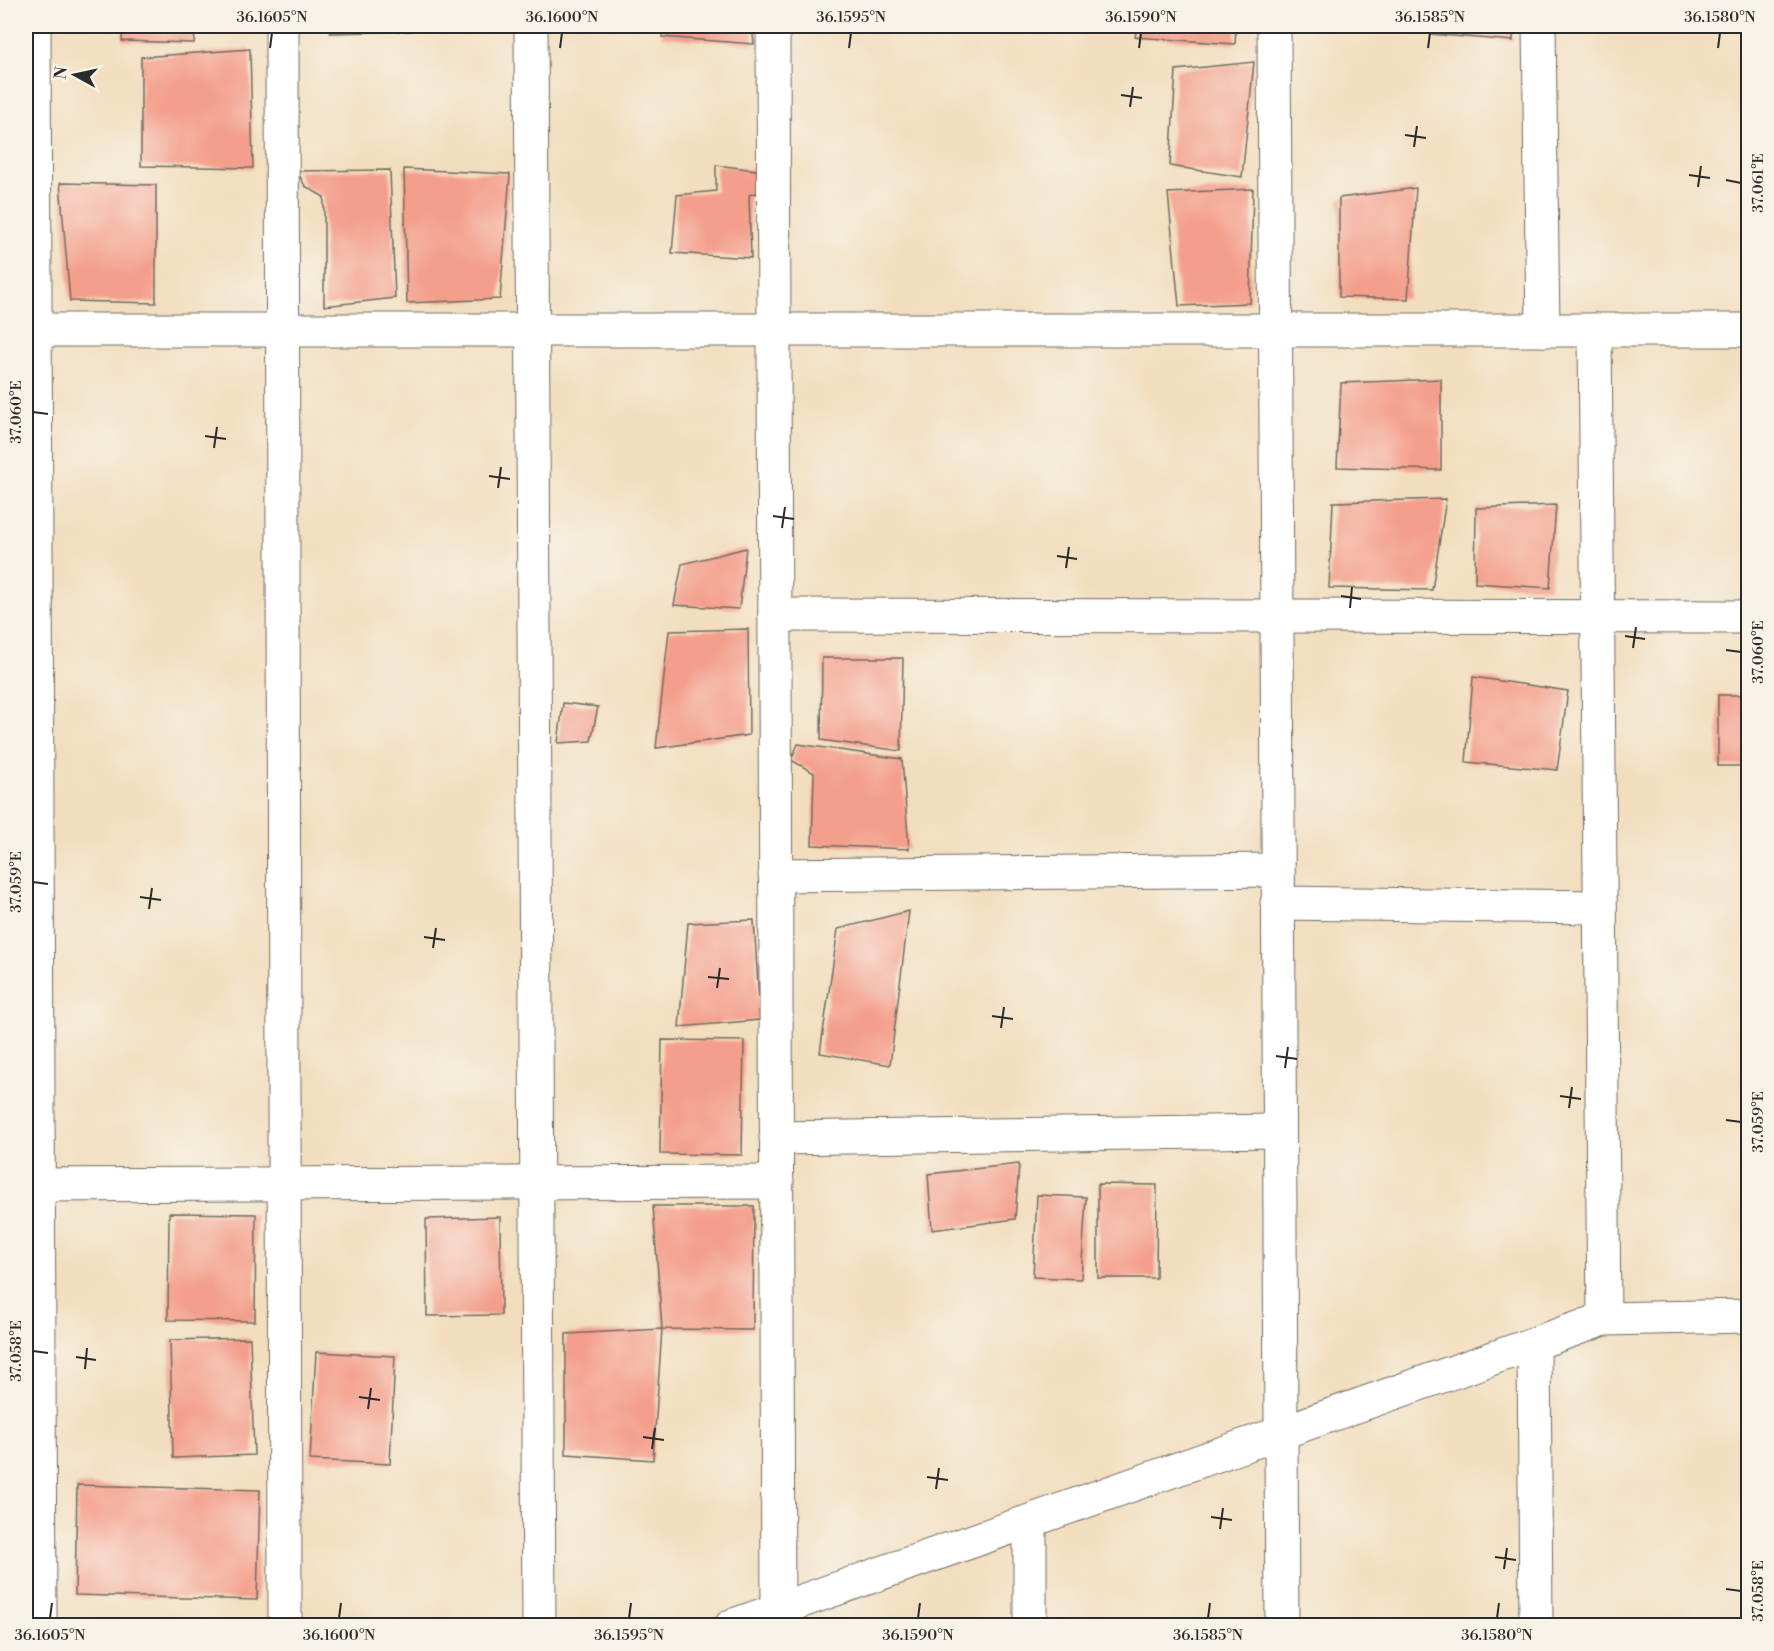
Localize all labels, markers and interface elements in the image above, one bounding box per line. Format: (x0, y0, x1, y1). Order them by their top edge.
text: 36.1605°N (237, 8, 307, 27)
text: 36.1600°N (526, 8, 598, 27)
text: 36.1595°N (816, 8, 886, 27)
text: 36.1590°N (1105, 8, 1177, 27)
text: 36.1585°N (1395, 8, 1465, 27)
text: 36.1580°N (1684, 8, 1756, 27)
north arrow (45, 45, 105, 105)
text: N (50, 65, 72, 81)
text: 37.061°E (1749, 153, 1768, 213)
text: 37.060°E (7, 380, 26, 444)
text: 37.060°E (1749, 620, 1768, 684)
text: 37.059°E (7, 851, 26, 913)
text: 37.059°E (1749, 1091, 1768, 1153)
text: 37.058°E (7, 1320, 26, 1382)
text: 37.058°E (1749, 1560, 1768, 1622)
text: 36.1605°N (15, 1626, 85, 1645)
text: 36.1600°N (303, 1626, 375, 1645)
text: 36.1595°N (594, 1626, 664, 1645)
text: 36.1590°N (882, 1626, 954, 1645)
text: 36.1585°N (1173, 1626, 1243, 1645)
text: 36.1580°N (1461, 1626, 1533, 1645)

